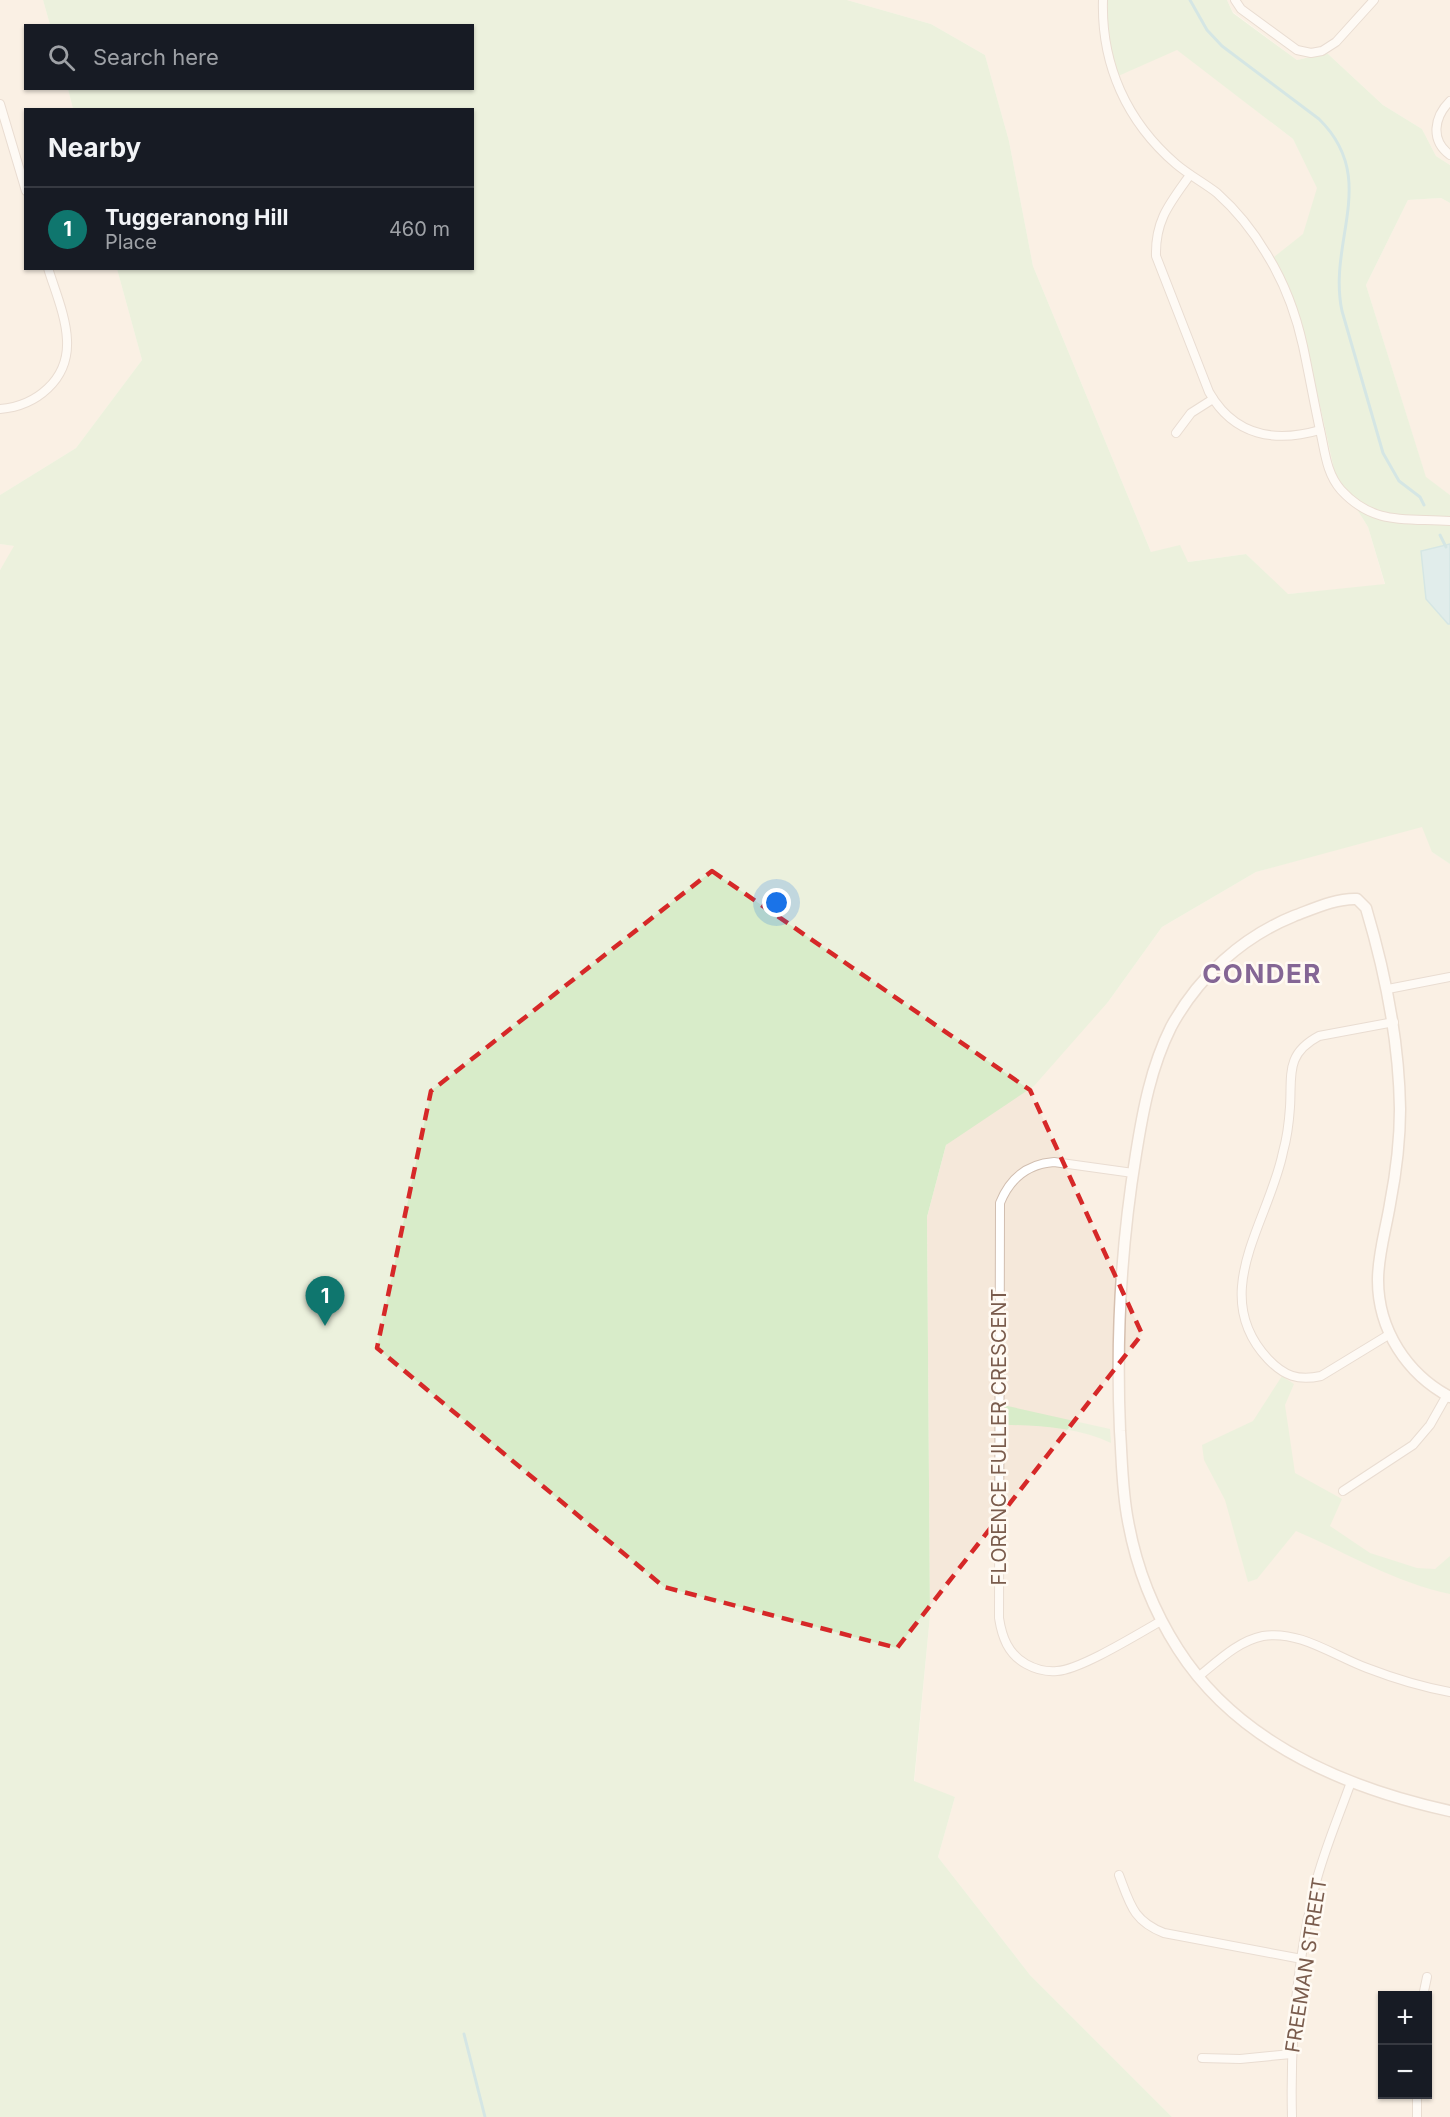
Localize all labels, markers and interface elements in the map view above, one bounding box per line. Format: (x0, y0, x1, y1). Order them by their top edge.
search box (24, 24, 474, 90)
icon: search (45, 41, 78, 74)
text: Search here (93, 44, 219, 70)
text: Nearby (48, 132, 141, 163)
text: Tuggeranong Hill (105, 204, 288, 230)
text: 1 (63, 217, 72, 241)
text: 460 m (389, 217, 450, 241)
text: Place (105, 230, 157, 254)
your location (762, 888, 791, 917)
district label: CONDER (1202, 958, 1322, 989)
pin: 1 (306, 1276, 344, 1326)
street label: FLORENCE FULLER CRESCENT (987, 1289, 1011, 1585)
street label: FREEMAN STREET (1280, 1876, 1332, 2054)
map controls (1378, 1991, 1432, 2099)
button: + (1378, 1991, 1432, 2045)
button: − (1378, 2045, 1432, 2099)

